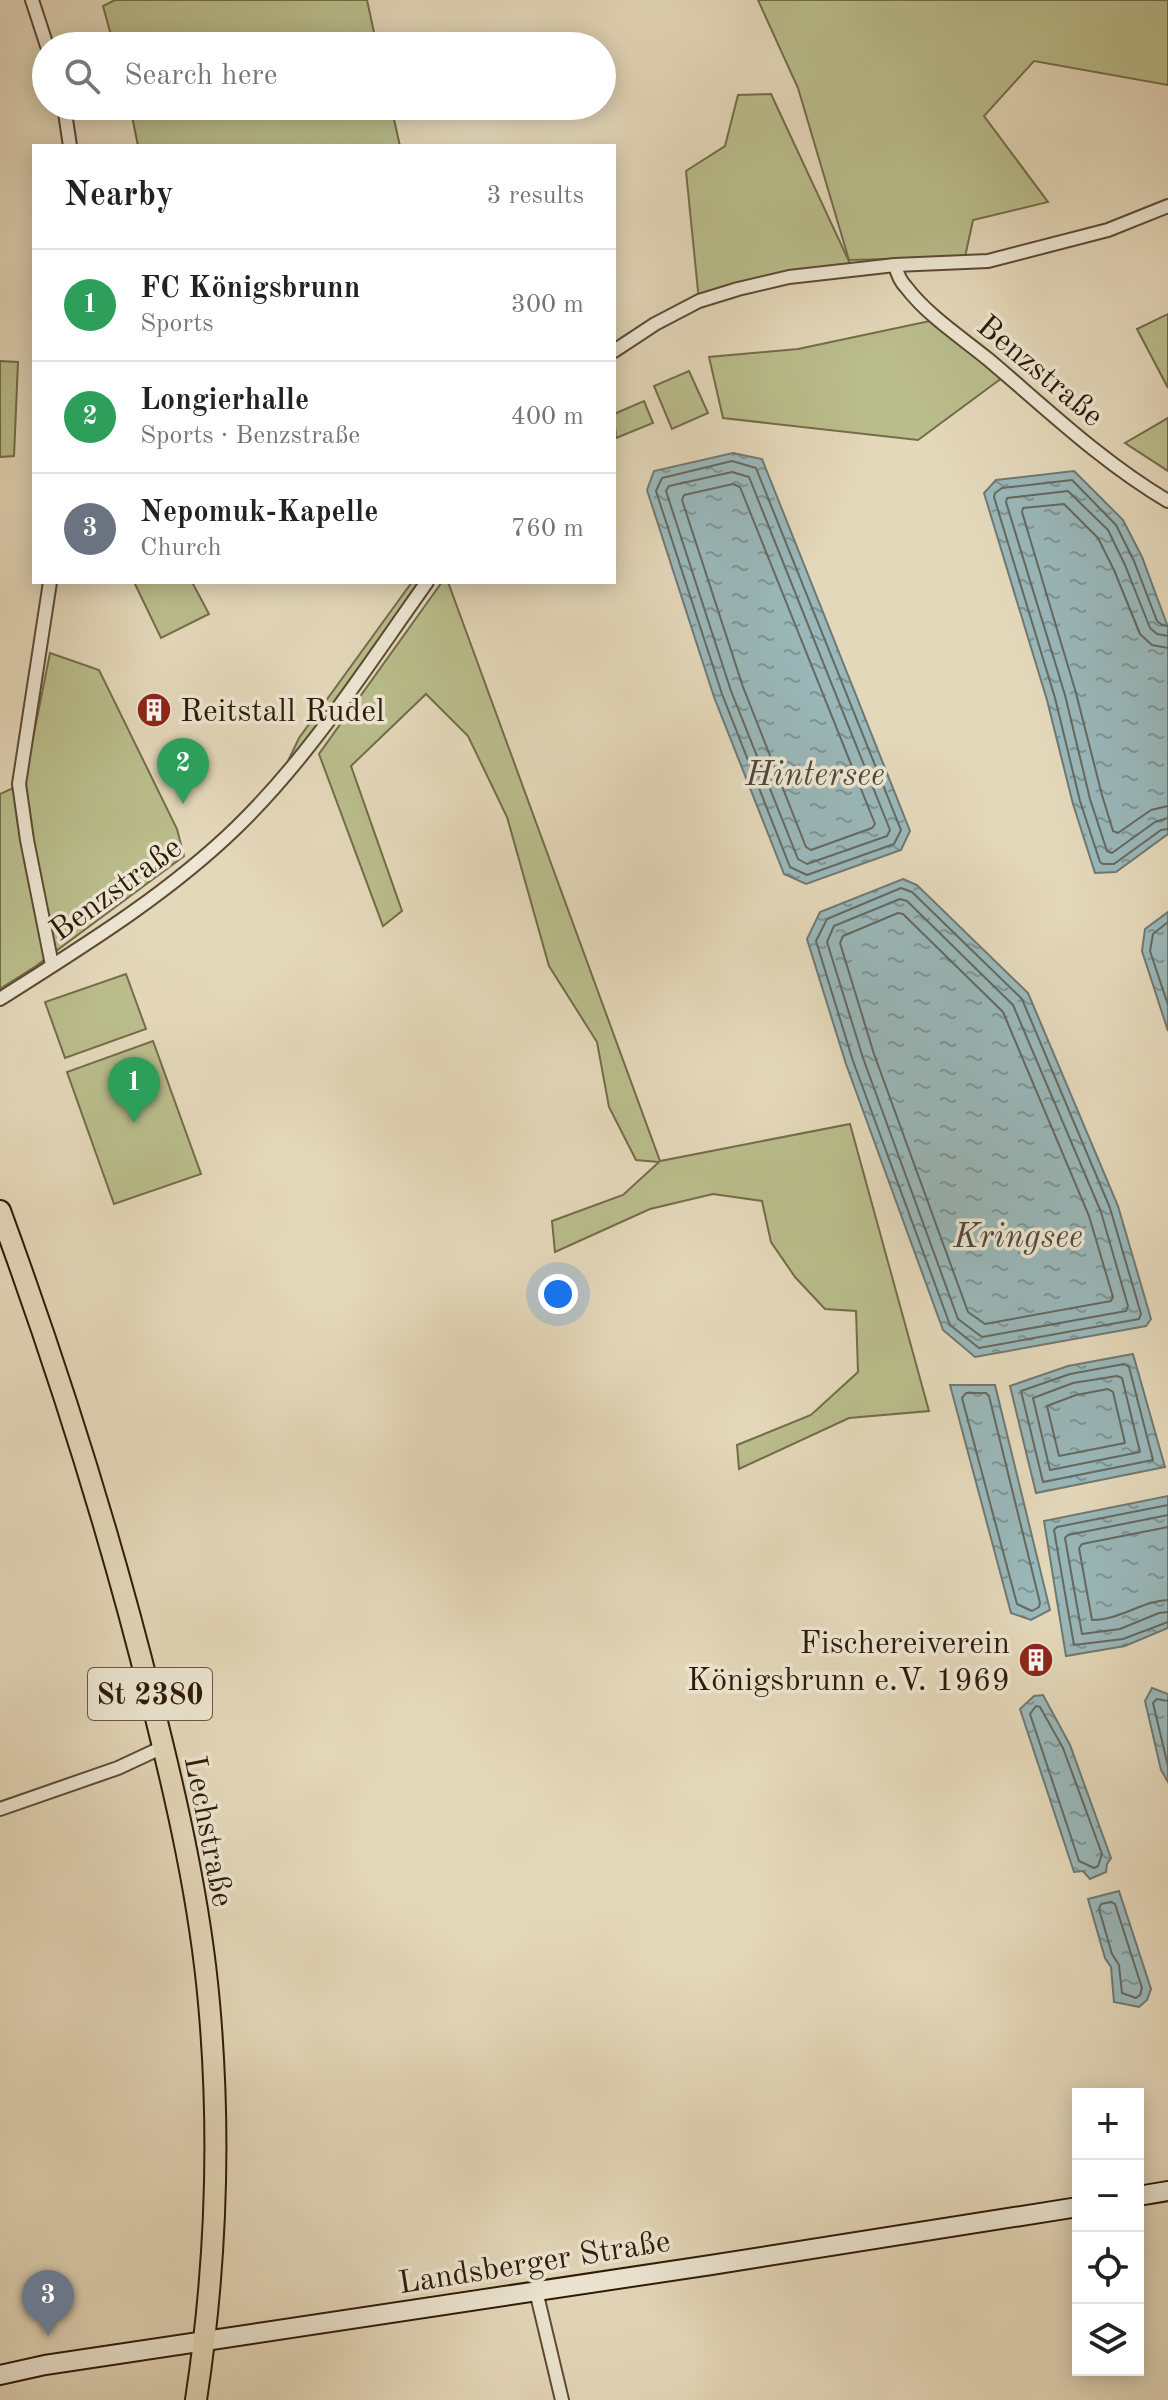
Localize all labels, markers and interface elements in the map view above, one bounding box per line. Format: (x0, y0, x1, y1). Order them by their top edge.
search box (32, 32, 616, 120)
icon: search (60, 54, 104, 98)
text: Search here (124, 61, 278, 91)
text: Nearby (64, 179, 174, 213)
text: 3 results (486, 183, 584, 209)
text: FC Königsbrunn (140, 274, 360, 304)
text: 1 (82, 292, 98, 318)
text: 300 m (511, 292, 584, 318)
text: Sports (140, 311, 214, 337)
street label: Benzstraße (970, 311, 1108, 434)
text: Longierhalle (140, 386, 309, 416)
text: 2 (82, 404, 98, 430)
text: 400 m (511, 404, 584, 430)
text: Sports · Benzstraße (140, 423, 360, 449)
text: Nepomuk-Kapelle (140, 498, 378, 528)
text: 3 (82, 516, 98, 542)
text: 760 m (511, 516, 584, 542)
text: Church (140, 535, 222, 561)
building icon: Reitstall Rudel (135, 691, 173, 729)
place label: Reitstall Rudel (180, 697, 385, 729)
pin: 2 (157, 738, 209, 804)
water label: Hintersee (744, 759, 885, 793)
street label: Benzstraße (45, 832, 188, 949)
pin: 1 (108, 1057, 160, 1123)
water label: Kringsee (952, 1221, 1083, 1255)
your location (538, 1274, 578, 1314)
place label: Fischereiverein Königsbrunn e.V. 1969 (687, 1629, 1010, 1698)
building icon: Fischereiverein Königsbrunn e.V. 1969 (1017, 1641, 1055, 1679)
road number: St 2380 (88, 1668, 212, 1720)
street label: Lechstraße (177, 1753, 237, 1910)
map controls (1072, 2088, 1144, 2376)
button: + (1072, 2088, 1144, 2160)
button: − (1072, 2160, 1144, 2232)
street label: Landsberger Straße (396, 2227, 673, 2301)
button: locate (1072, 2232, 1144, 2304)
pin: 3 (22, 2270, 74, 2336)
button: layers (1072, 2304, 1144, 2376)

